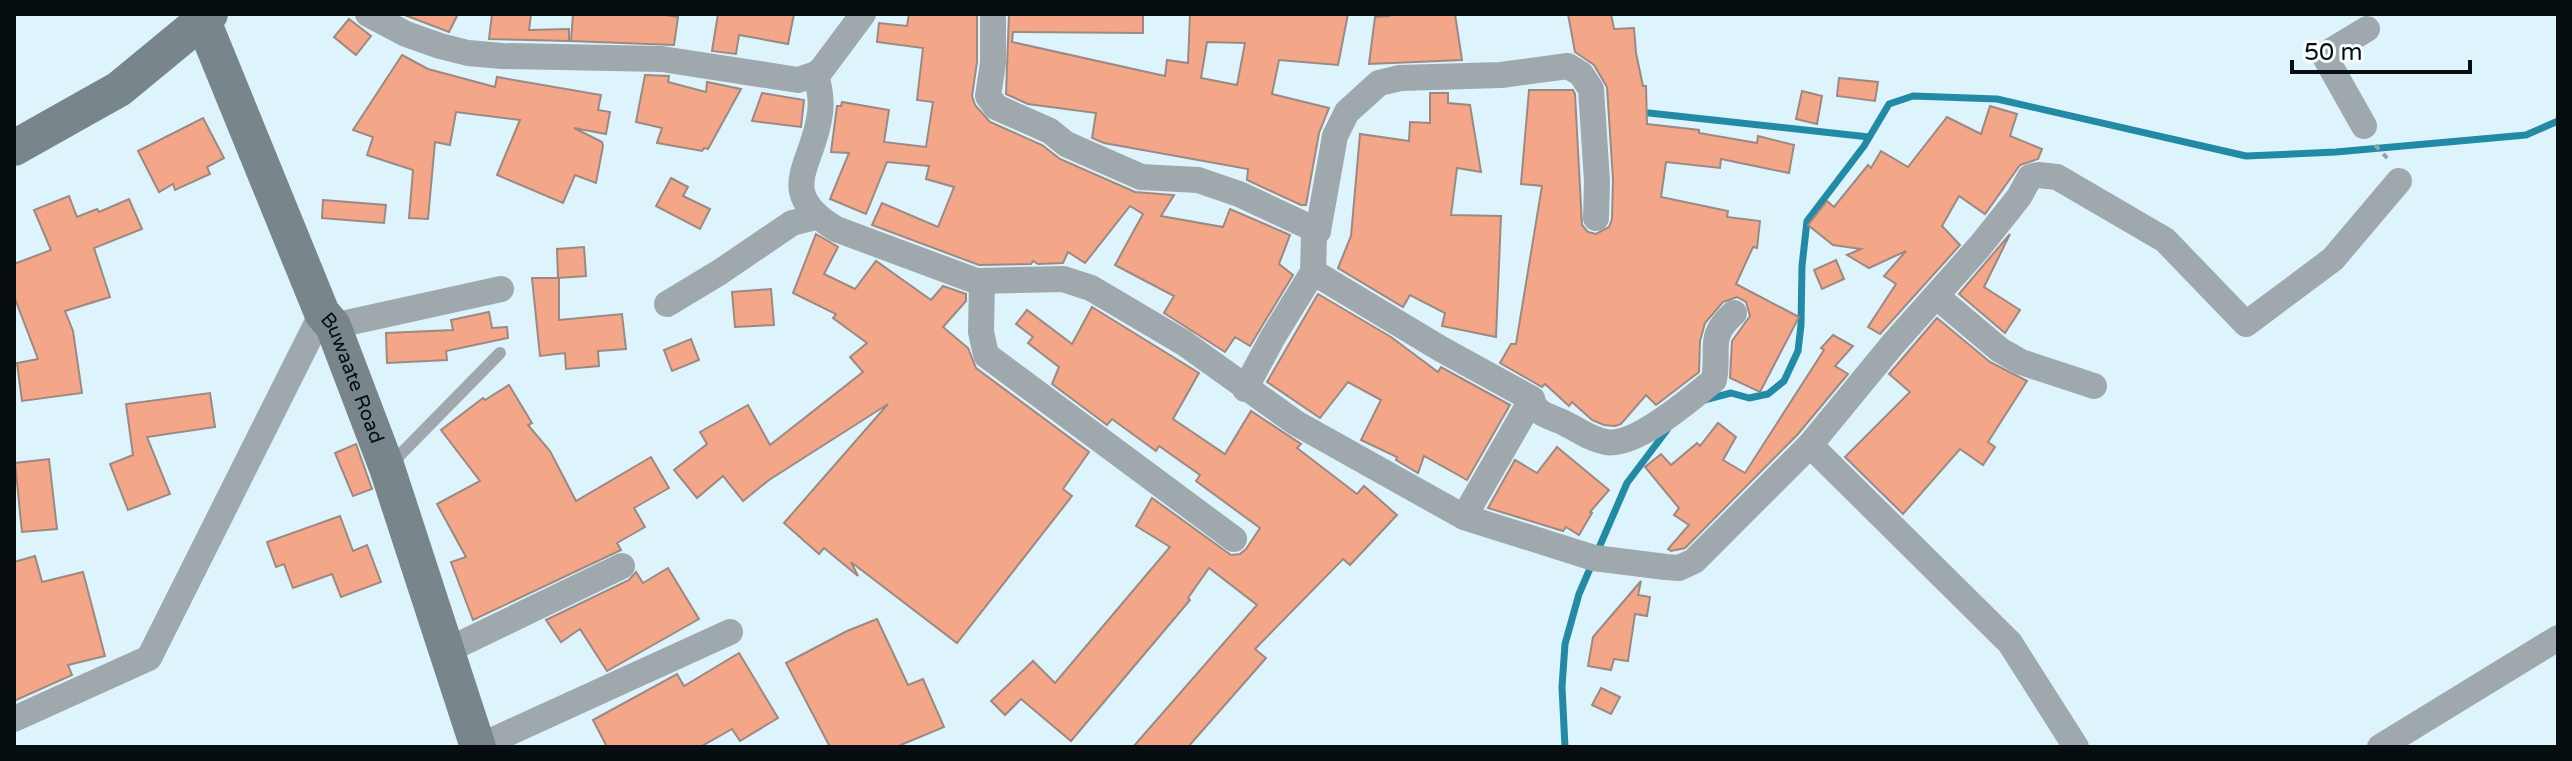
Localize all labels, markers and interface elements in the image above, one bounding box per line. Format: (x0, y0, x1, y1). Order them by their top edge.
scale bar (2292, 24, 2470, 74)
text: 50 m (2304, 38, 2362, 67)
street label: Buwaate Road (315, 308, 389, 447)

